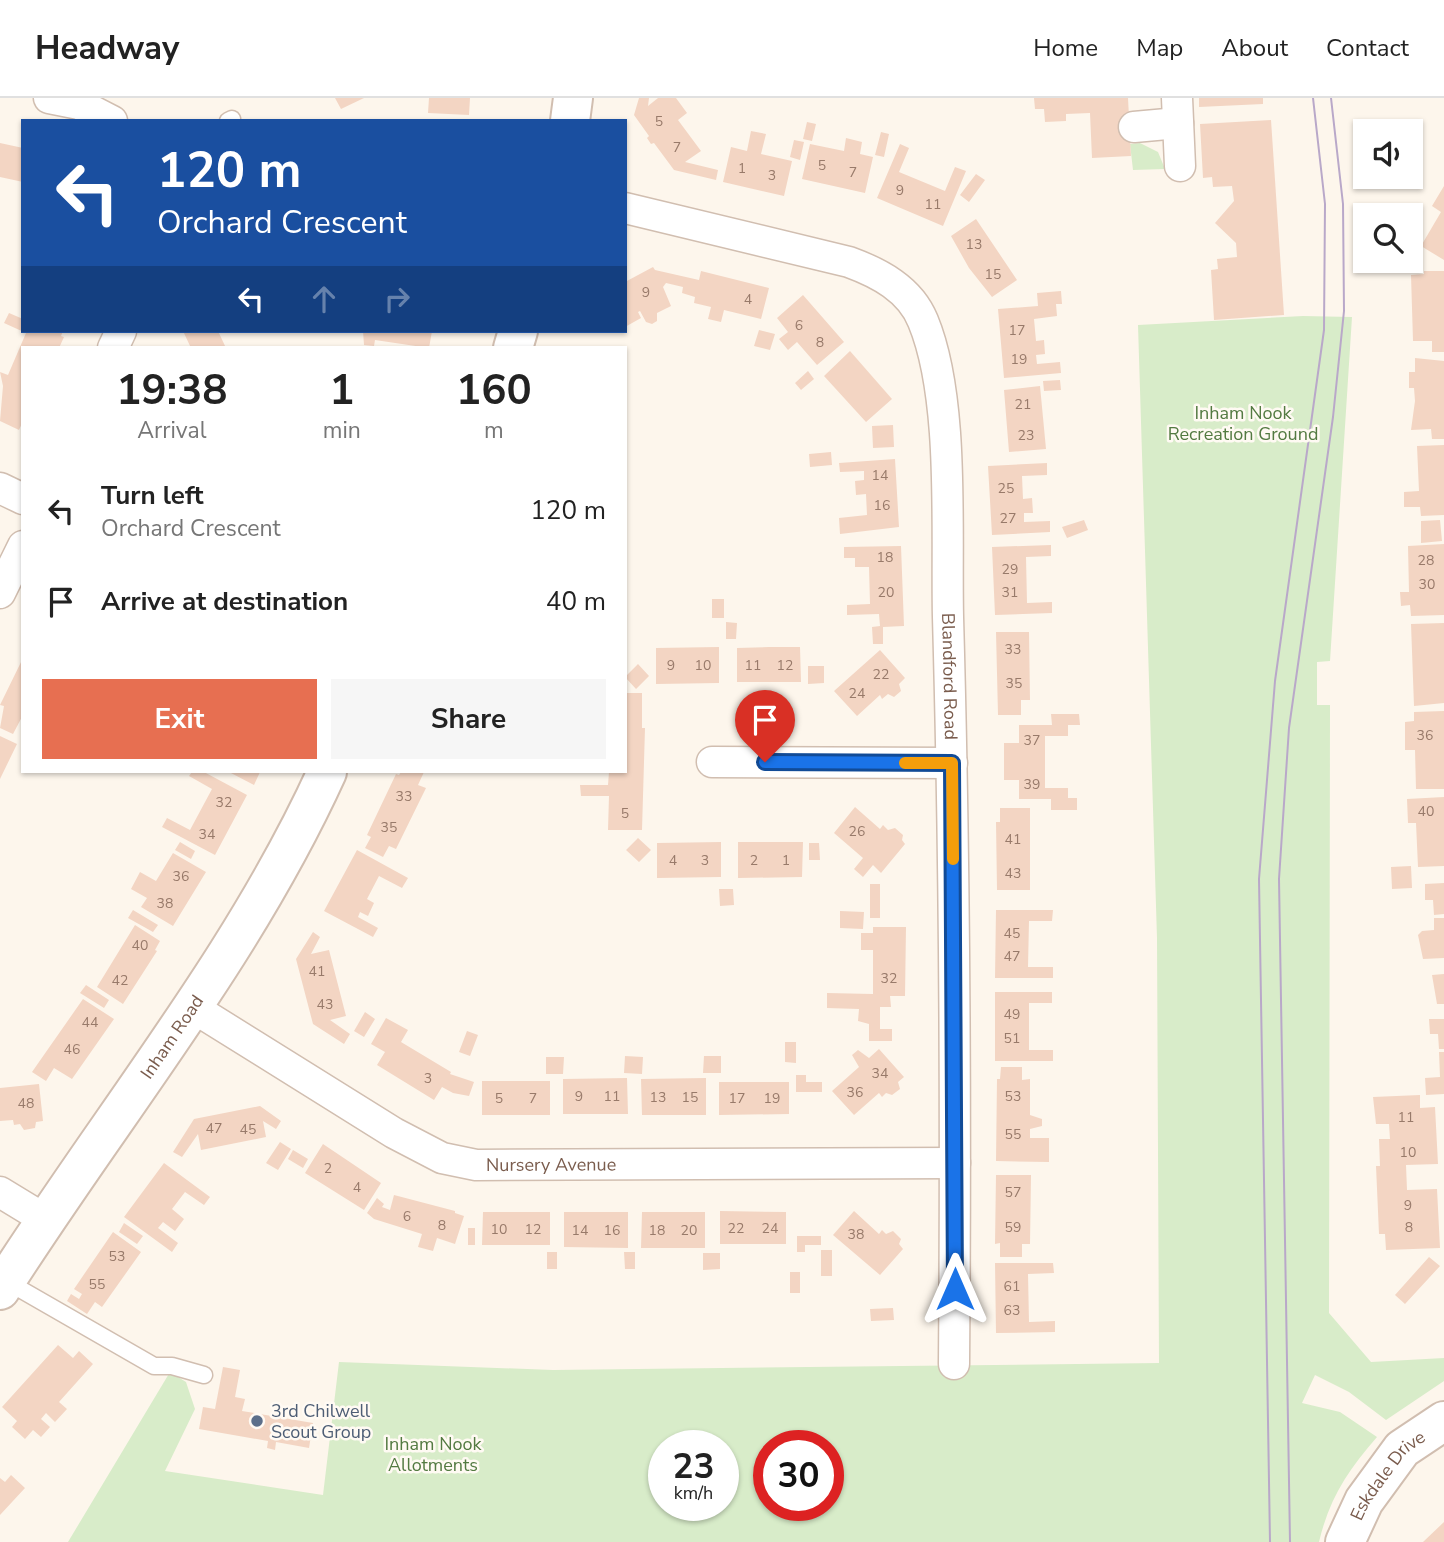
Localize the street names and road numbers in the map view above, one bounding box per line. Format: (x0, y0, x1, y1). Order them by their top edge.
street label: Blandford Road (936, 613, 963, 740)
street label: Inham Road (135, 990, 209, 1084)
street label: Nursery Avenue (486, 1152, 616, 1177)
street label: Eskdale Drive (1345, 1425, 1430, 1524)

